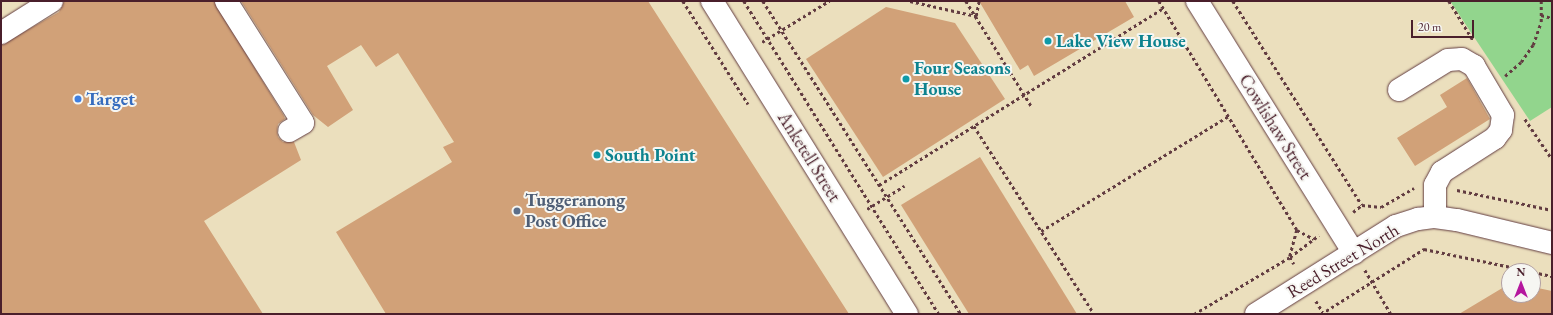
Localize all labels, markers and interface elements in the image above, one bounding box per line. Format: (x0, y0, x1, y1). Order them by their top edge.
scale bar (1413, 12, 1476, 38)
text: 20 m (1418, 19, 1441, 35)
place label: Lake View House (1056, 30, 1186, 52)
marker: Lake View House (1043, 36, 1053, 46)
place label: Four Seasons House (914, 58, 1011, 100)
street label: Cowlishaw Street (1234, 70, 1316, 184)
marker: Four Seasons House (901, 74, 911, 84)
place label: Target (86, 88, 135, 110)
marker: Target (73, 94, 83, 104)
street label: Anketell Street (773, 108, 845, 206)
place label: South Point (605, 144, 696, 166)
marker: South Point (592, 150, 602, 160)
place label: Tuggeranong Post Office (525, 190, 625, 232)
marker: Tuggeranong Post Office (512, 206, 522, 216)
street label: Reed Street North (1283, 219, 1403, 303)
north arrow (1501, 263, 1541, 303)
text: N (1517, 265, 1525, 279)

